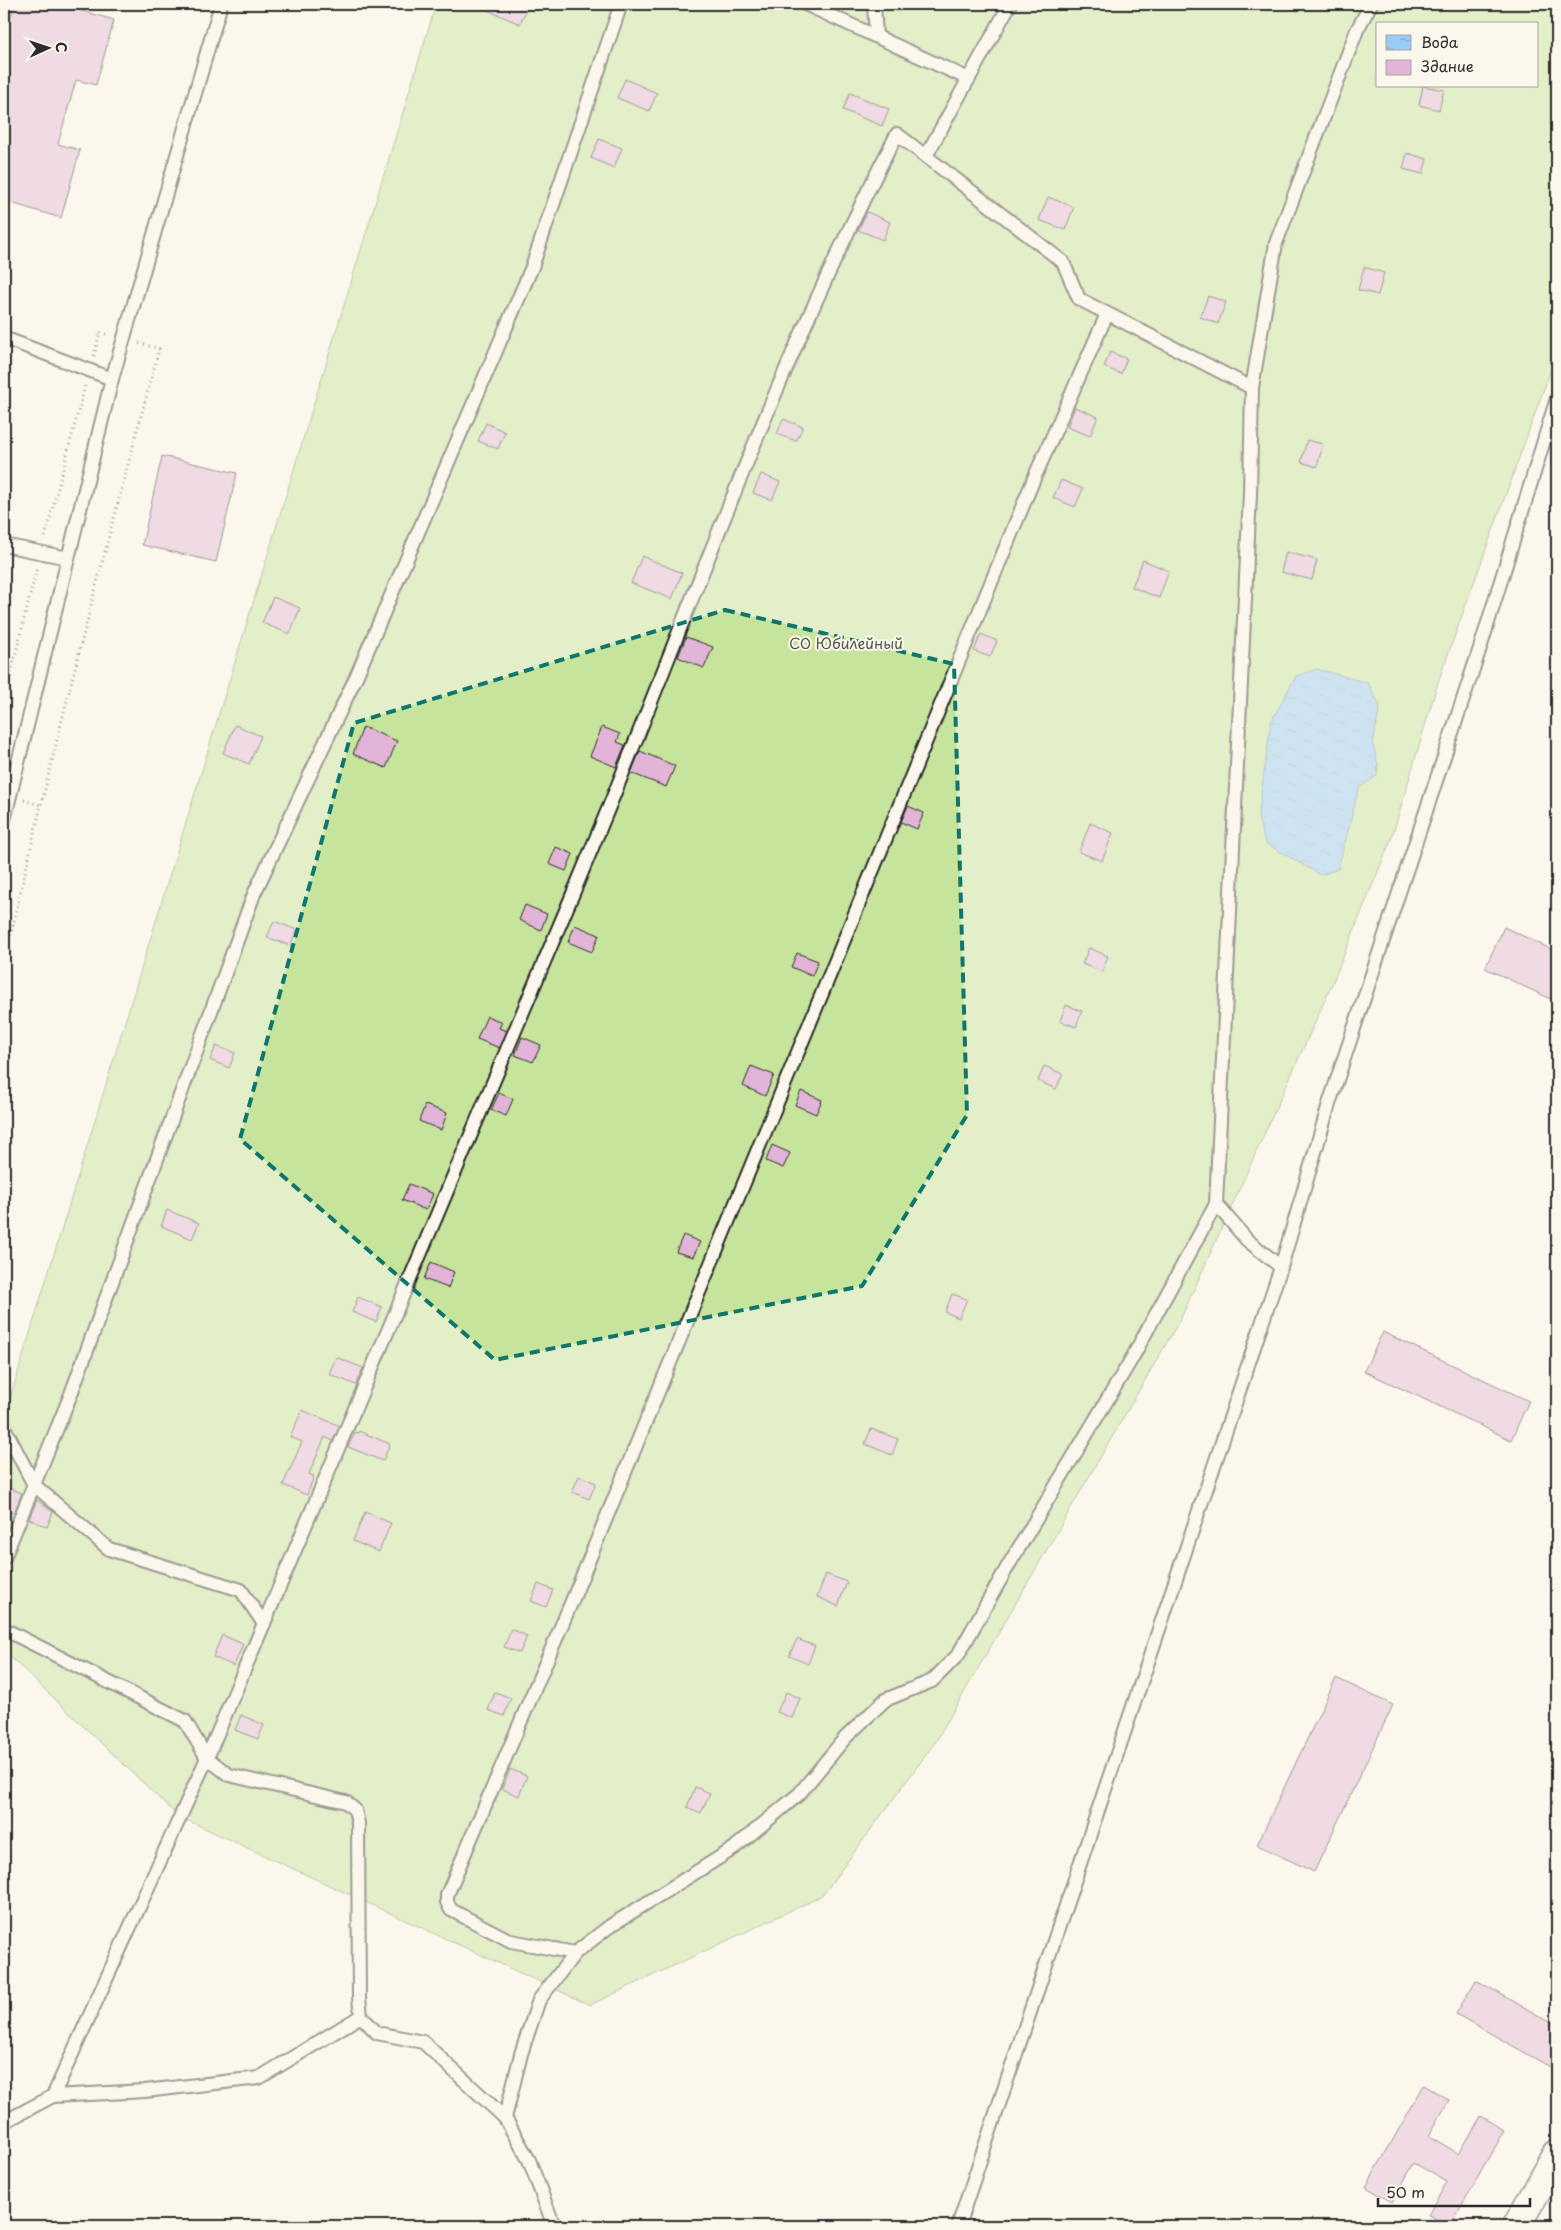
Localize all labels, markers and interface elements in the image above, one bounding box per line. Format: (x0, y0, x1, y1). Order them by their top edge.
north arrow (22, 22, 72, 72)
legend (1376, 22, 1538, 88)
text: Вода (1421, 30, 1459, 53)
text: С (51, 41, 72, 53)
text: Здание (1421, 54, 1474, 77)
park label: СО Юбилейный (789, 631, 903, 654)
scale bar (1378, 2175, 1531, 2207)
text: 50 m (1386, 2180, 1425, 2203)

